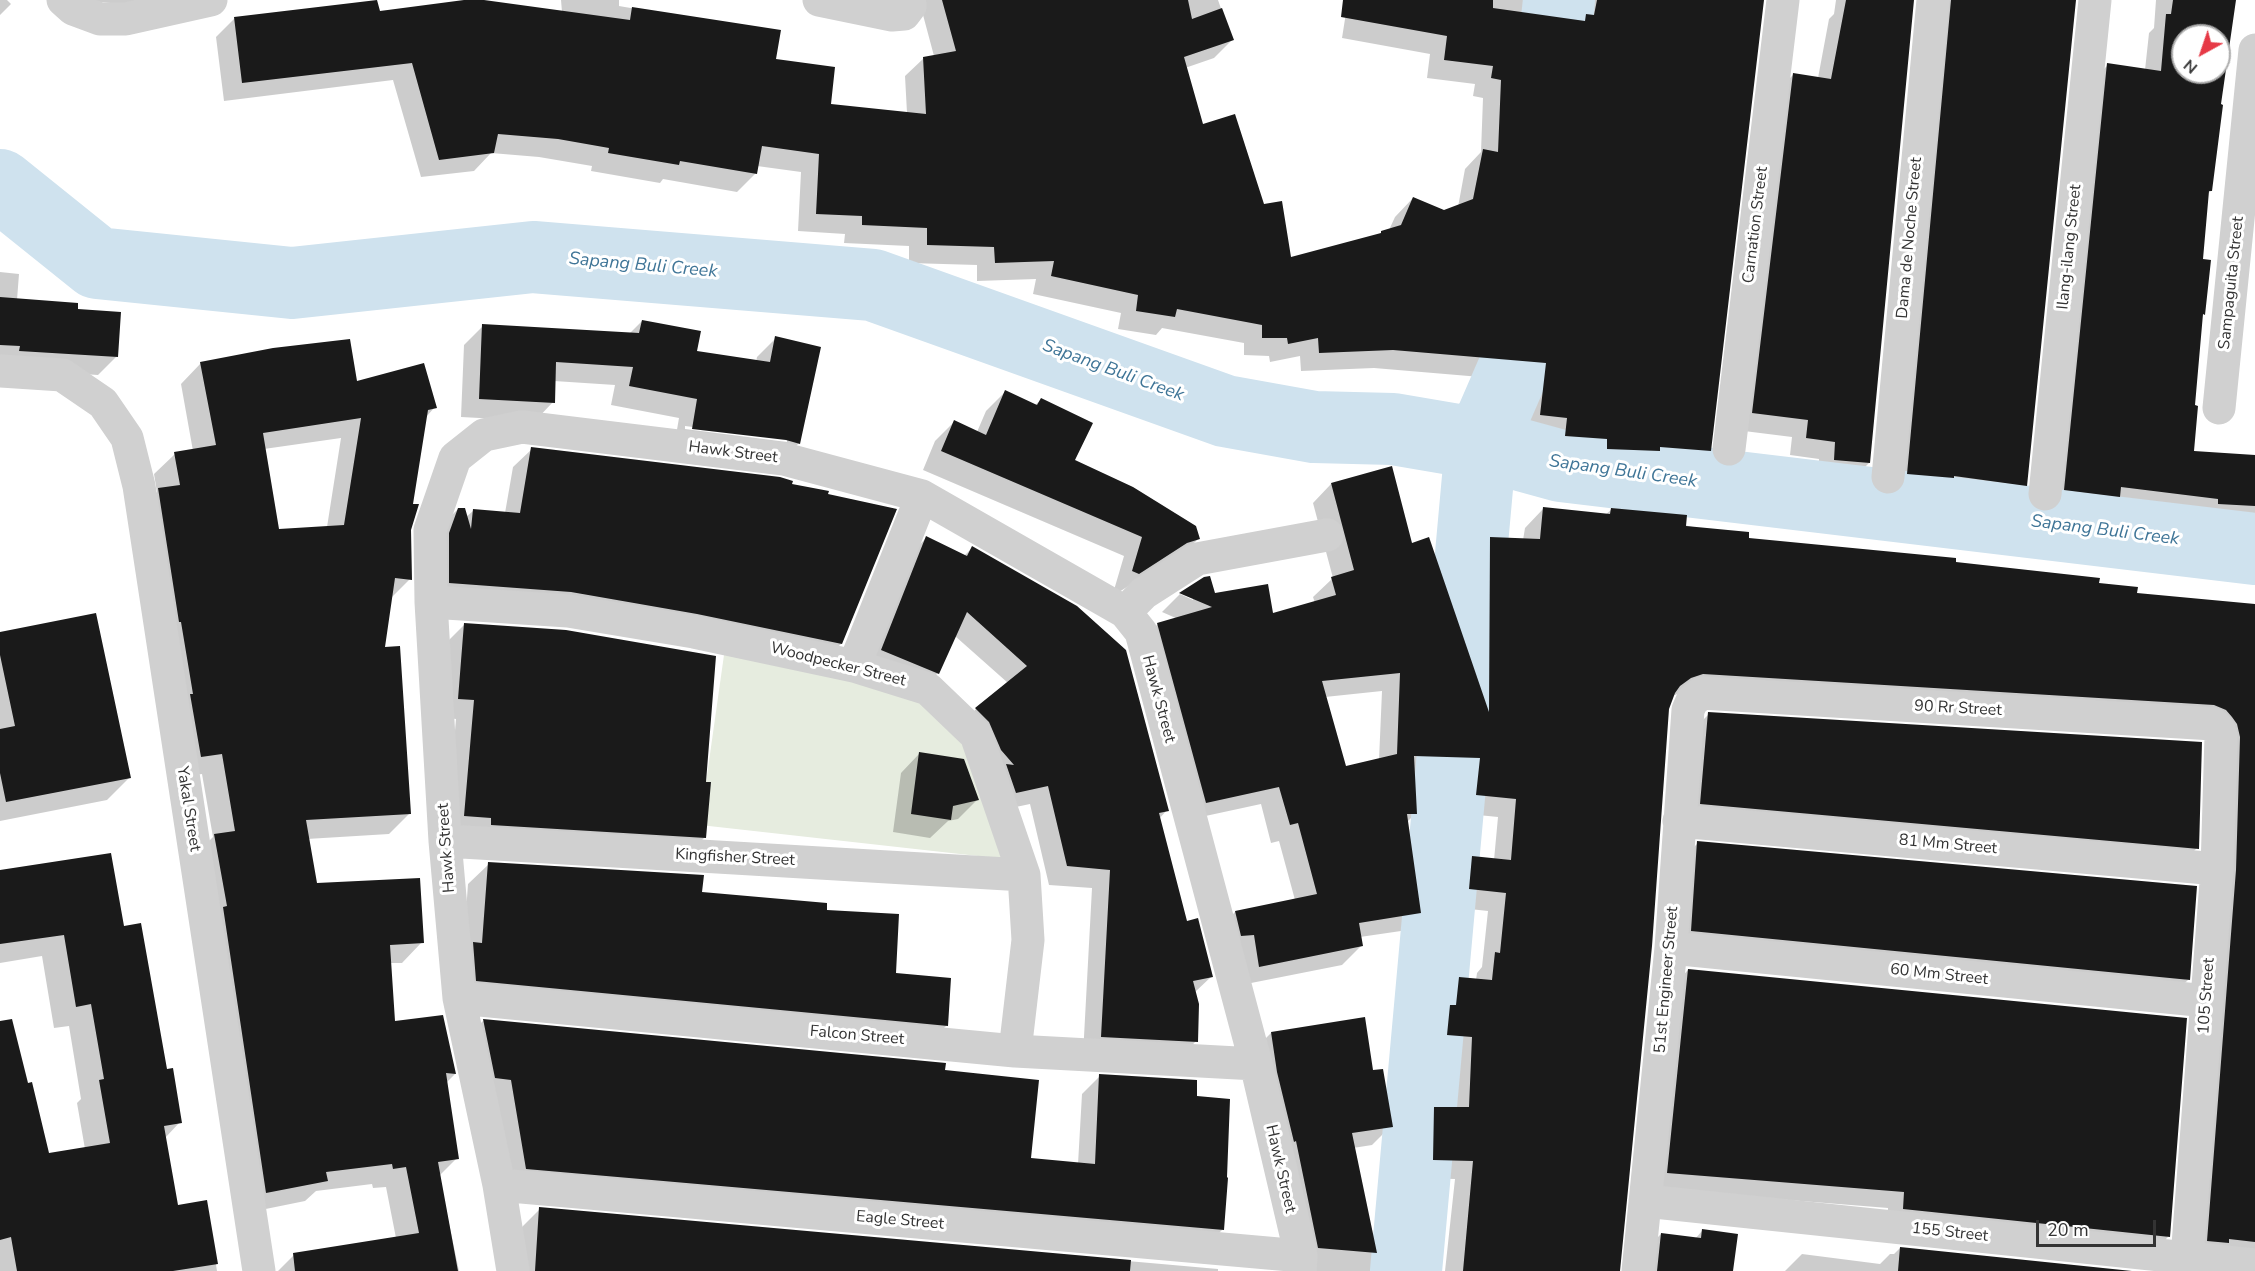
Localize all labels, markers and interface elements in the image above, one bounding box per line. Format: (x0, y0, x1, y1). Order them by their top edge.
north arrow (2171, 24, 2231, 84)
text: N (2179, 54, 2202, 79)
street label: Dama de Noche Street (1893, 156, 1927, 320)
street label: Carnation Street (1739, 166, 1773, 284)
street label: Ilang-ilang Street (2054, 183, 2086, 311)
street label: Sampaguita Street (2215, 215, 2249, 351)
water label: Sapang Buli Creek (568, 249, 718, 283)
water label: Sapang Buli Creek (1039, 335, 1187, 407)
street label: Hawk Street (687, 438, 779, 468)
water label: Sapang Buli Creek (1548, 451, 1698, 493)
water label: Sapang Buli Creek (2030, 511, 2180, 551)
street label: Woodpecker Street (768, 639, 908, 691)
street label: Hawk Street (1137, 653, 1179, 745)
street label: 90 Rr Street (1914, 697, 2002, 721)
street label: Yakal Street (172, 765, 204, 853)
street label: Hawk Street (434, 803, 460, 893)
street label: 81 Mm Street (1898, 831, 1998, 859)
street label: Kingfisher Street (675, 845, 795, 871)
street label: 51st Engineer Street (1651, 906, 1683, 1054)
street label: 105 Street (2195, 957, 2219, 1035)
street label: 60 Mm Street (1889, 960, 1989, 990)
street label: Falcon Street (809, 1022, 905, 1050)
street label: Hawk Street (1261, 1123, 1299, 1215)
street label: Eagle Street (855, 1208, 945, 1234)
scale bar (2039, 1208, 2159, 1246)
text: 20 m (2047, 1218, 2089, 1242)
street label: 155 Street (1911, 1219, 1989, 1247)

